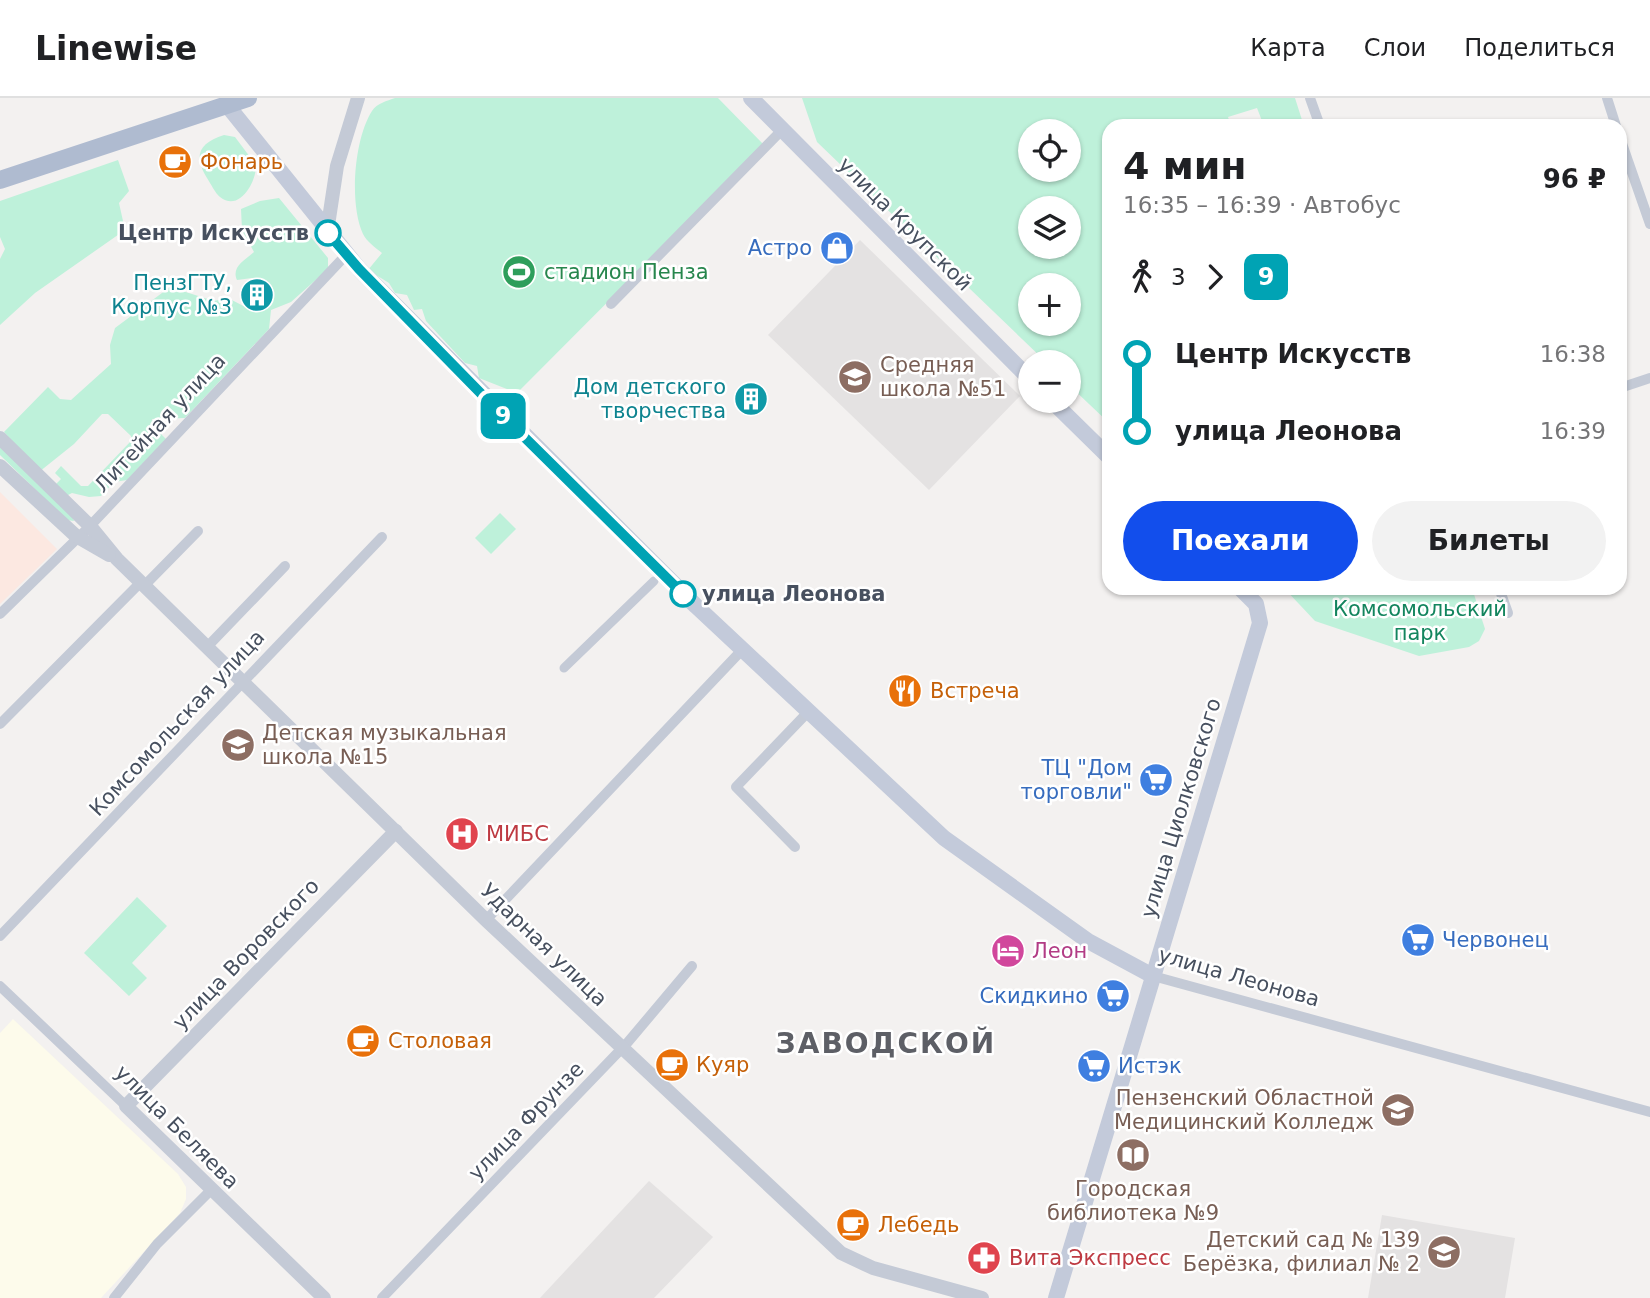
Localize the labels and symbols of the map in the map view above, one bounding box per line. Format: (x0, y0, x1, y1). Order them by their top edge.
cafe icon: Фонарь (156, 143, 194, 181)
place label: Фонарь (200, 150, 283, 174)
street label: улица Крупской (833, 152, 977, 296)
marker: Центр Искусств (315, 220, 341, 246)
place label: Центр Искусств (118, 221, 309, 245)
shop icon: Астро (818, 229, 856, 267)
place label: Астро (748, 236, 812, 260)
sports icon: стадион Пенза (500, 253, 538, 291)
place label: стадион Пенза (544, 260, 709, 284)
place label: ПензГТУ, Корпус №3 (111, 271, 232, 319)
building icon: ПензГТУ, Корпус №3 (238, 276, 276, 314)
street label: Литейная улица (90, 349, 230, 497)
place label: Средняя школа №51 (880, 353, 1006, 401)
school or university icon: Средняя школа №51 (836, 358, 874, 396)
place label: Дом детского творчества (574, 375, 726, 423)
building icon: Дом детского творчества (732, 380, 770, 418)
line badge: 9 (480, 393, 526, 439)
marker: улица Леонова (670, 581, 696, 607)
place label: улица Леонова (702, 582, 885, 606)
park label: Комсомольский парк (1333, 597, 1507, 645)
street label: Комсомольская улица (84, 625, 270, 821)
restaurant icon: Встреча (886, 672, 924, 710)
place label: Встреча (930, 679, 1020, 703)
street label: улица Циолковского (1136, 695, 1226, 921)
place label: Детская музыкальная школа №15 (262, 721, 507, 769)
school or university icon: Детская музыкальная школа №15 (219, 726, 257, 764)
place label: ТЦ "Дом торговли" (1021, 756, 1132, 804)
supermarket icon: ТЦ "Дом торговли" (1137, 761, 1175, 799)
hospital icon: МИБС (443, 815, 481, 853)
place label: МИБС (486, 822, 549, 846)
street label: улица Воровского (168, 874, 324, 1034)
street label: Ударная улица (476, 879, 612, 1011)
supermarket icon: Червонец (1399, 921, 1437, 959)
place label: Червонец (1442, 928, 1549, 952)
hotel icon: Леон (989, 932, 1027, 970)
place label: Леон (1032, 939, 1087, 963)
street label: улица Леонова (1156, 942, 1322, 1012)
supermarket icon: Скидкино (1094, 977, 1132, 1015)
place label: Скидкино (980, 984, 1088, 1008)
cafe icon: Столовая (344, 1022, 382, 1060)
district label: ЗАВОДСКОЙ (776, 1026, 996, 1060)
place label: Столовая (388, 1029, 492, 1053)
cafe icon: Куяр (653, 1046, 691, 1084)
supermarket icon: Истэк (1075, 1047, 1113, 1085)
place label: Куяр (696, 1053, 749, 1077)
place label: Истэк (1118, 1054, 1182, 1078)
street label: улица Фрунзе (464, 1057, 588, 1185)
street label: улица Беляева (110, 1060, 244, 1194)
place label: Пензенский Областной Медицинский Колледж (1114, 1086, 1374, 1134)
school or university icon: Пензенский Областной Медицинский Колледж (1379, 1091, 1417, 1129)
library icon: Городская библиотека №9 (1114, 1136, 1152, 1174)
place label: Городская библиотека №9 (1047, 1177, 1219, 1225)
cafe icon: Лебедь (834, 1206, 872, 1244)
place label: Лебедь (878, 1213, 959, 1237)
place label: Детский сад № 139 Берёзка, филиал № 2 (1183, 1228, 1420, 1276)
school or university icon: Детский сад № 139 Берёзка, филиал № 2 (1425, 1233, 1463, 1271)
pharmacy icon: Вита Экспресс (965, 1239, 1003, 1277)
place label: Вита Экспресс (1009, 1246, 1171, 1270)

